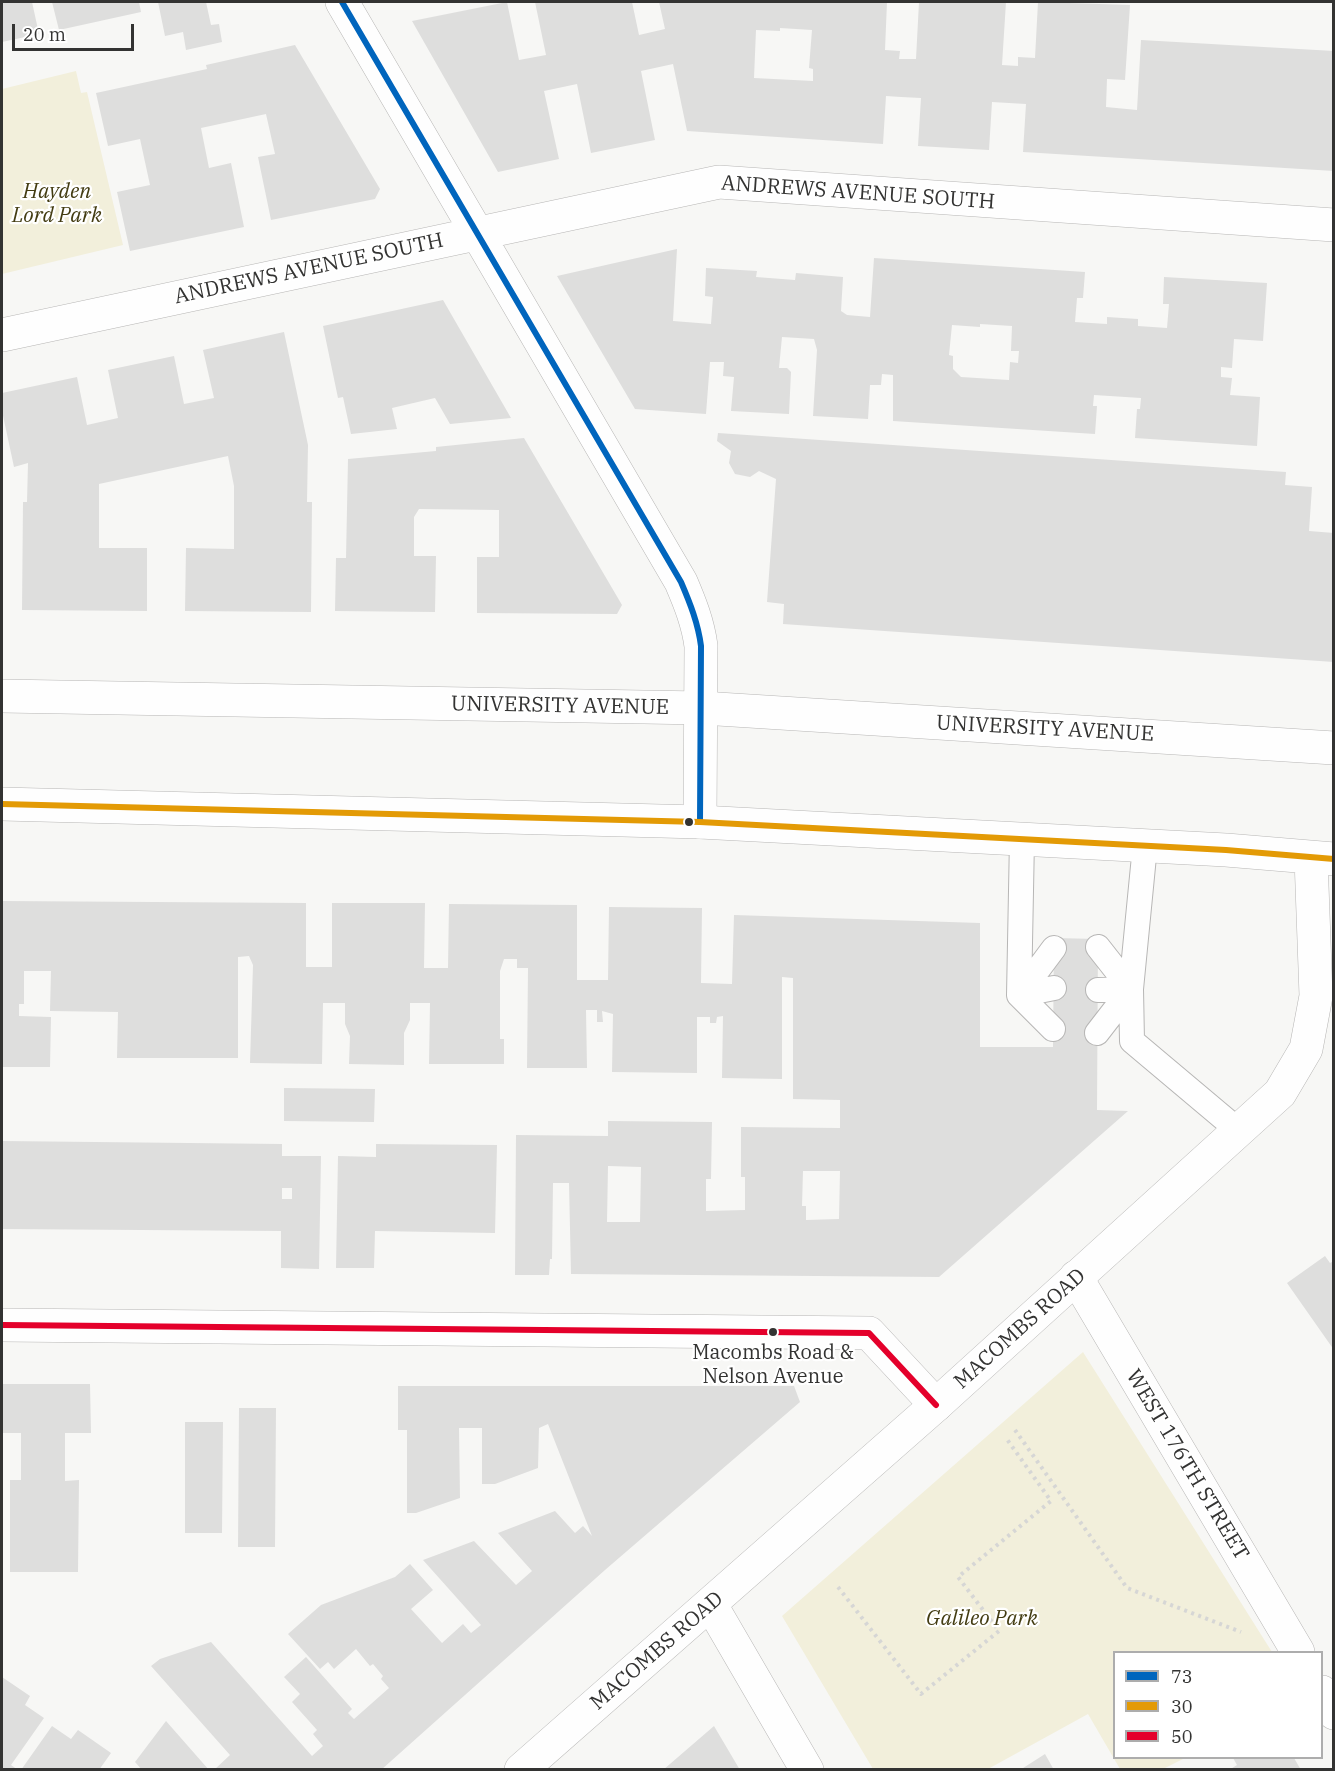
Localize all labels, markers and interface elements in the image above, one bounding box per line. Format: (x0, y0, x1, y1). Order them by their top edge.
scale bar (15, 12, 136, 50)
text: 20 m (23, 23, 66, 46)
street label: ANDREWS AVENUE SOUTH (720, 171, 996, 215)
park label: Hayden Lord Park (12, 179, 102, 229)
street label: ANDREWS AVENUE SOUTH (172, 228, 446, 310)
street label: UNIVERSITY AVENUE (451, 691, 669, 721)
street label: UNIVERSITY AVENUE (935, 711, 1155, 747)
unlabelled marker (683, 816, 695, 828)
street label: MACOMBS ROAD (949, 1263, 1091, 1395)
marker: Macombs Road & Nelson Avenue (767, 1326, 779, 1338)
place label: Macombs Road & Nelson Avenue (692, 1341, 854, 1388)
street label: WEST 176TH STREET (1120, 1365, 1254, 1565)
street label: MACOMBS ROAD (585, 1586, 729, 1716)
park label: Galileo Park (926, 1606, 1038, 1632)
legend (1113, 1651, 1323, 1759)
text: 73 (1171, 1665, 1193, 1688)
text: 30 (1171, 1695, 1193, 1718)
text: 50 (1171, 1725, 1193, 1748)

